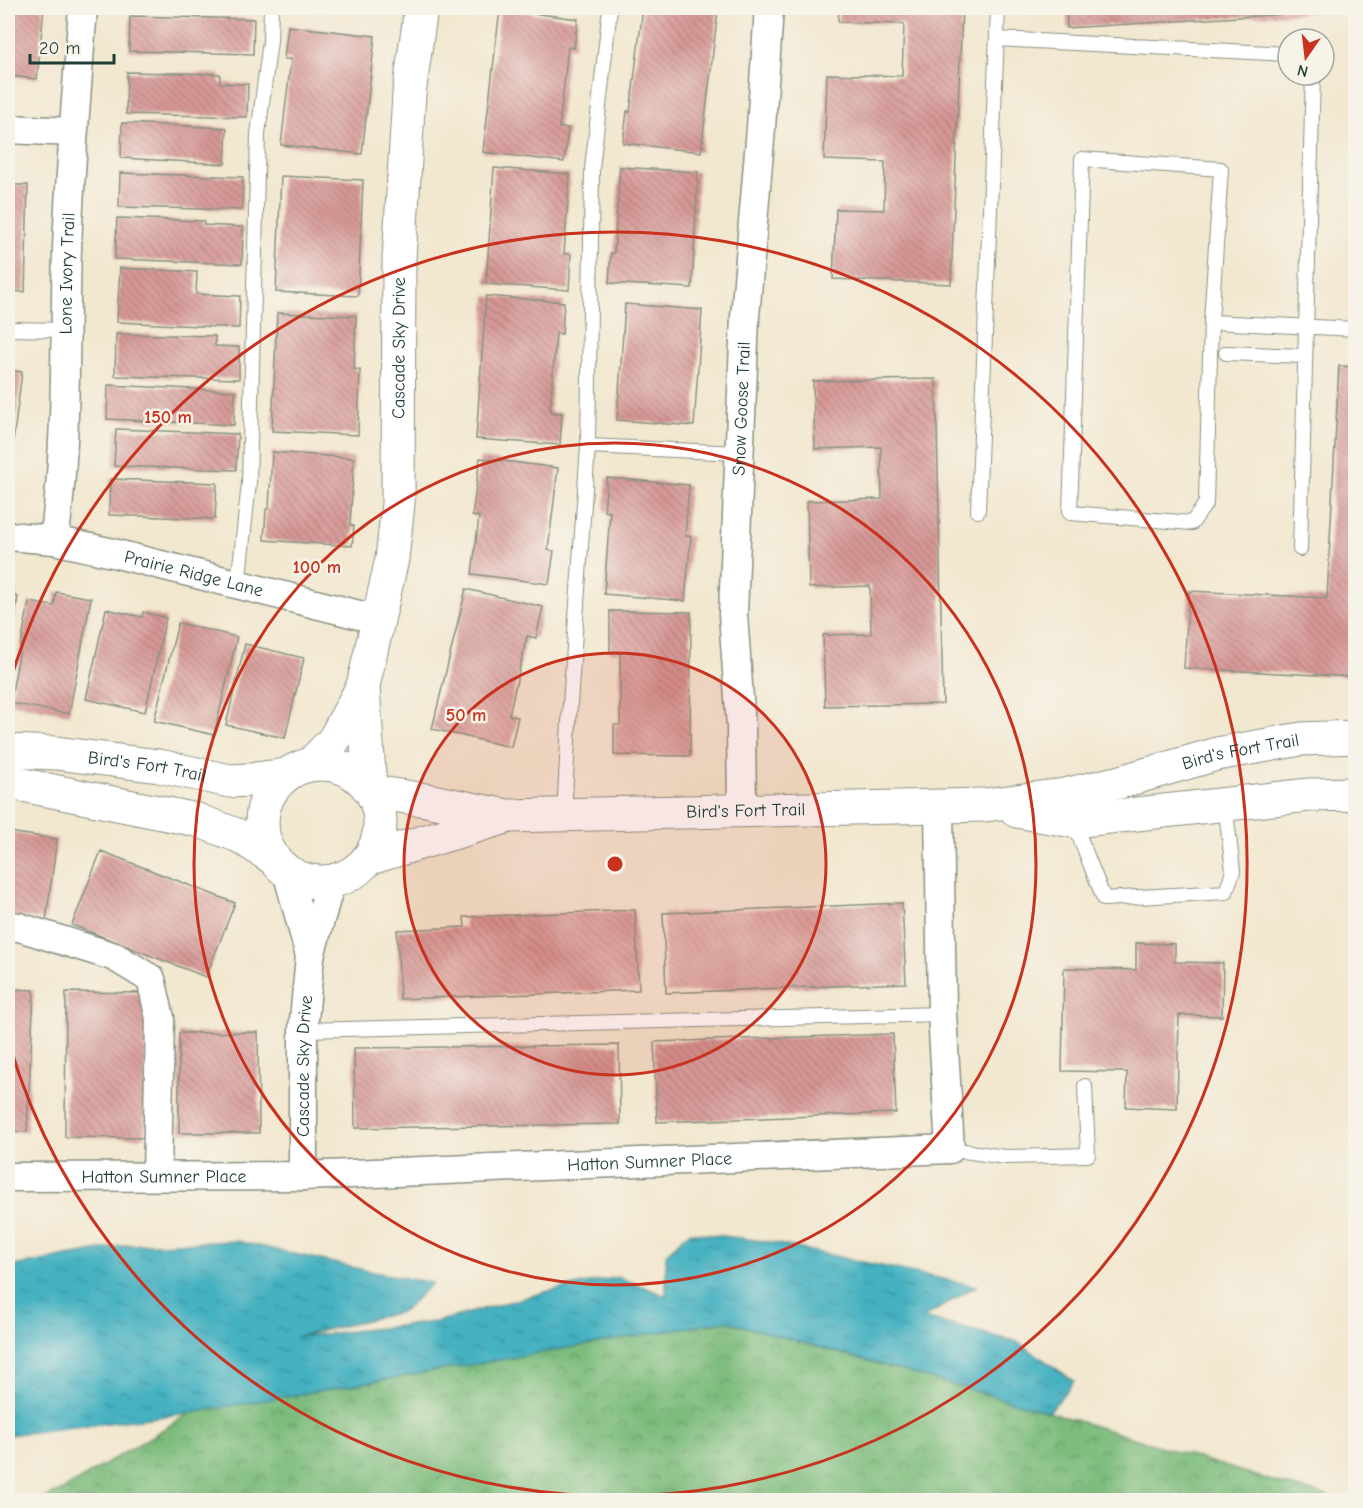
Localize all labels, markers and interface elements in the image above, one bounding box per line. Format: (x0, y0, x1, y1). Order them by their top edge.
scale bar (30, 27, 114, 65)
north arrow (1276, 27, 1336, 87)
text: 20 m (39, 38, 80, 59)
text: N (1295, 61, 1310, 81)
street label: Lone Ivory Trail (56, 212, 80, 334)
street label: Cascade Sky Drive (388, 277, 410, 419)
street label: Snow Goose Trail (729, 341, 755, 476)
text: 150 m (144, 407, 192, 428)
street label: Prairie Ridge Lane (122, 546, 265, 601)
text: 100 m (293, 557, 341, 578)
text: 50 m (446, 705, 486, 726)
street label: Bird's Fort Trail (1180, 730, 1301, 775)
street label: Bird's Fort Trail (87, 747, 208, 787)
street label: Bird's Fort Trail (686, 799, 806, 823)
centre of rings (605, 854, 625, 874)
street label: Cascade Sky Drive (293, 994, 317, 1137)
street label: Hatton Sumner Place (567, 1148, 733, 1176)
street label: Hatton Sumner Place (82, 1166, 246, 1188)

